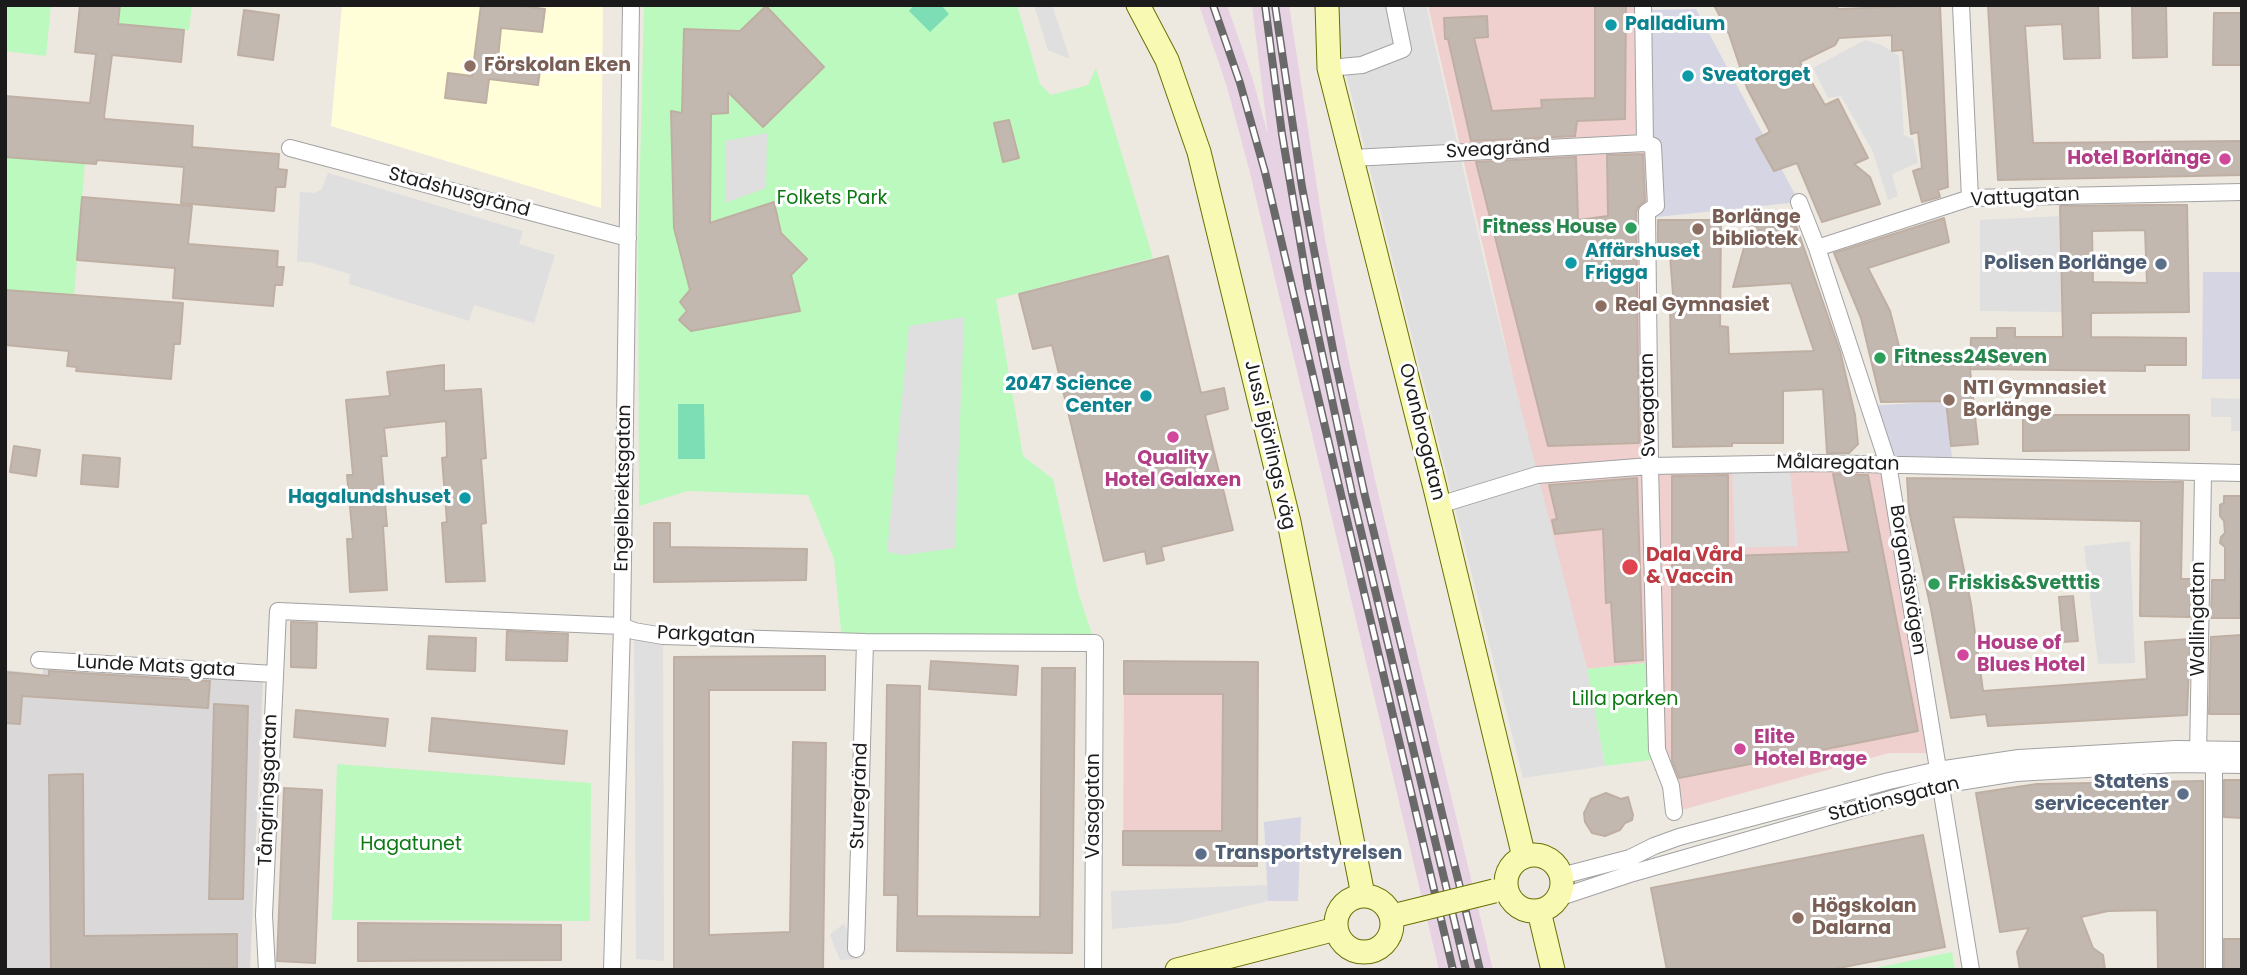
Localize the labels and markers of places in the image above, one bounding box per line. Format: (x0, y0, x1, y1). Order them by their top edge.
place label: Palladium (1625, 14, 1725, 36)
marker: Palladium (1603, 17, 1619, 33)
place label: Förskolan Eken (484, 55, 631, 77)
marker: Förskolan Eken (462, 58, 478, 74)
place label: Sveatorget (1702, 65, 1810, 87)
marker: Sveatorget (1680, 68, 1696, 84)
place label: Hotel Borlänge (2067, 148, 2211, 170)
marker: Hotel Borlänge (2217, 151, 2233, 167)
place label: Borlänge bibliotek (1712, 207, 1801, 251)
place label: Fitness House (1482, 217, 1617, 239)
marker: Fitness House (1623, 220, 1639, 236)
marker: Borlänge bibliotek (1690, 221, 1706, 237)
place label: Affärshuset Frigga (1585, 241, 1700, 285)
place label: Polisen Borlänge (1984, 253, 2147, 275)
marker: Affärshuset Frigga (1563, 255, 1579, 271)
marker: Polisen Borlänge (2153, 256, 2169, 272)
place label: Real Gymnasiet (1615, 295, 1770, 317)
marker: Real Gymnasiet (1593, 298, 1609, 314)
place label: Fitness24Seven (1894, 347, 2047, 369)
marker: Fitness24Seven (1872, 350, 1888, 366)
place label: 2047 Science Center (1005, 374, 1132, 418)
place label: NTI Gymnasiet Borlänge (1963, 378, 2106, 422)
marker: 2047 Science Center (1138, 388, 1154, 404)
marker: NTI Gymnasiet Borlänge (1941, 392, 1957, 408)
marker: Quality Hotel Galaxen (1165, 429, 1181, 445)
place label: Quality Hotel Galaxen (1105, 448, 1241, 492)
place label: Hagalundshuset (288, 487, 451, 509)
marker: Hagalundshuset (457, 490, 473, 506)
place label: Dala Vård & Vaccin (1646, 545, 1743, 589)
marker: Dala Vård & Vaccin (1620, 557, 1640, 577)
place label: Friskis&Svetttis (1948, 573, 2100, 595)
marker: Friskis&Svetttis (1926, 576, 1942, 592)
place label: House of Blues Hotel (1977, 633, 2085, 677)
marker: House of Blues Hotel (1955, 647, 1971, 663)
place label: Elite Hotel Brage (1754, 727, 1867, 771)
marker: Elite Hotel Brage (1732, 741, 1748, 757)
place label: Statens servicecenter (2034, 772, 2169, 816)
marker: Statens servicecenter (2175, 786, 2191, 802)
place label: Transportstyrelsen (1215, 843, 1402, 865)
marker: Transportstyrelsen (1193, 846, 1209, 862)
place label: Högskolan Dalarna (1812, 896, 1917, 940)
marker: Högskolan Dalarna (1790, 910, 1806, 926)

